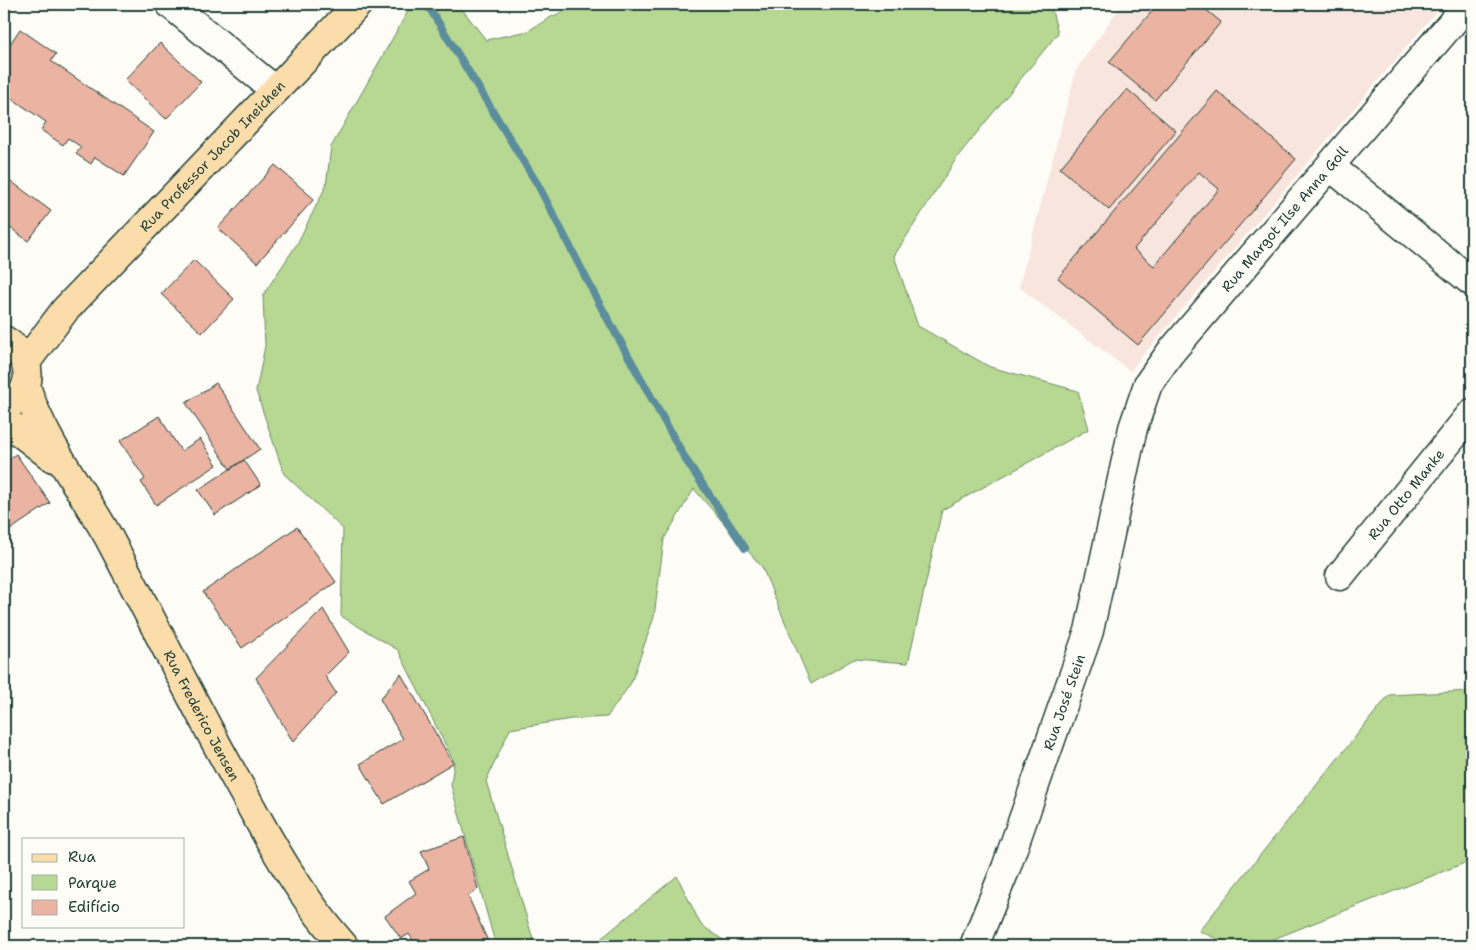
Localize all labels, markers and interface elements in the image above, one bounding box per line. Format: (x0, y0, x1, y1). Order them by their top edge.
street label: Rua Professor Jacob Ineichen (136, 76, 289, 236)
street label: Rua Margot Ilse Anna Goll (1217, 142, 1352, 295)
street label: Rua Otto Manke (1364, 445, 1448, 544)
street label: Rua Frederico Jensen (160, 647, 244, 785)
street label: Rua José Stein (1039, 651, 1089, 752)
legend (22, 838, 185, 928)
text: Rua (68, 847, 97, 867)
text: Parque (68, 873, 117, 893)
text: Edifício (68, 897, 120, 917)

